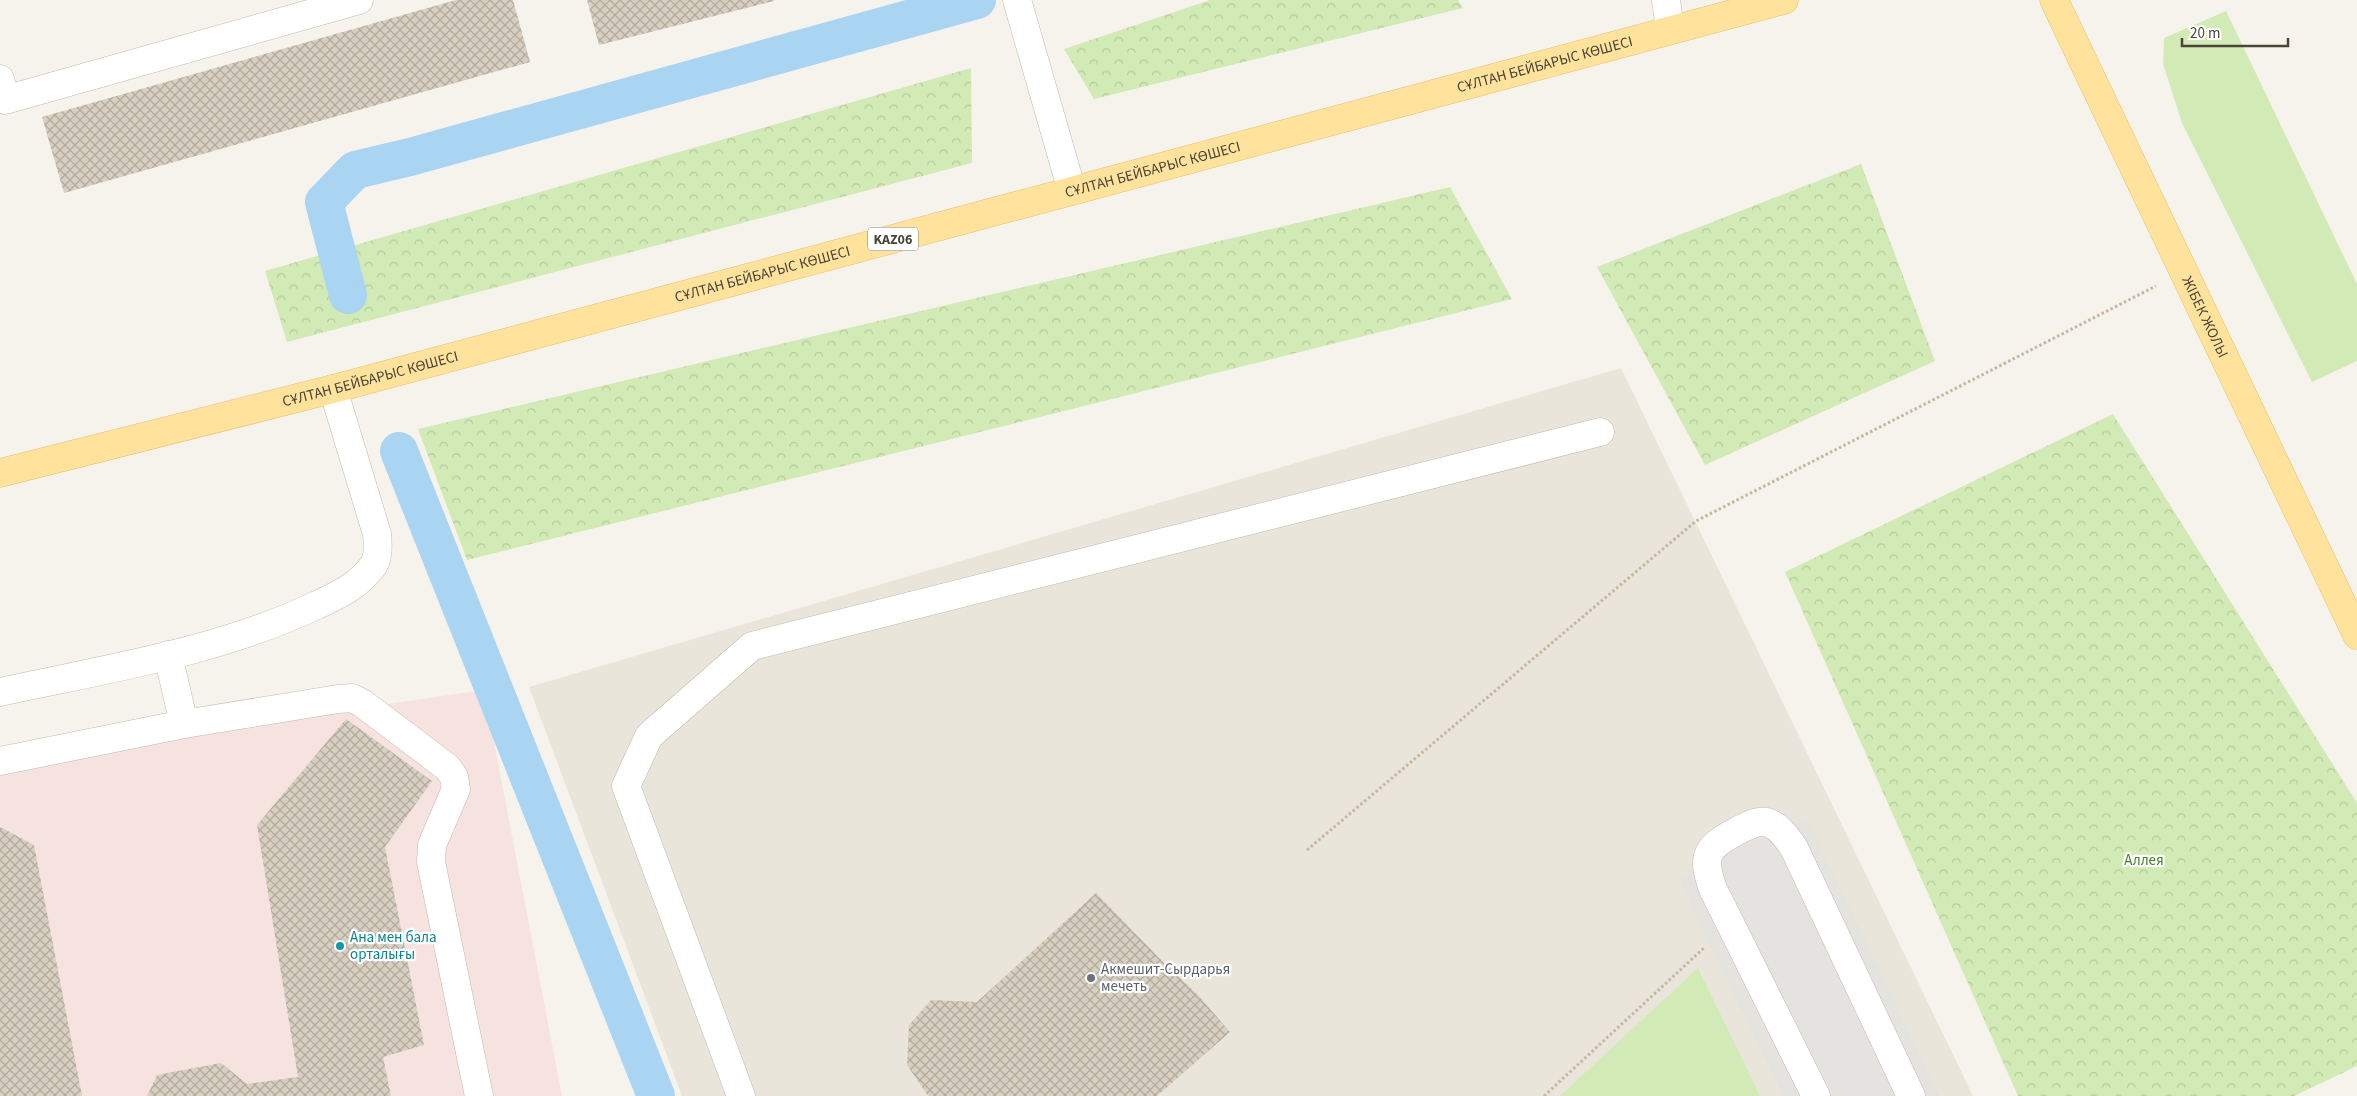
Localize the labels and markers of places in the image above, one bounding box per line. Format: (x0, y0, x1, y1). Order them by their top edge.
place label: Ана мен бала орталығы (350, 927, 437, 965)
marker: Ана мен бала орталығы (334, 940, 346, 952)
place label: Акмешит-Сырдарья мечеть (1101, 959, 1230, 997)
marker: Акмешит-Сырдарья мечеть (1085, 972, 1097, 984)

